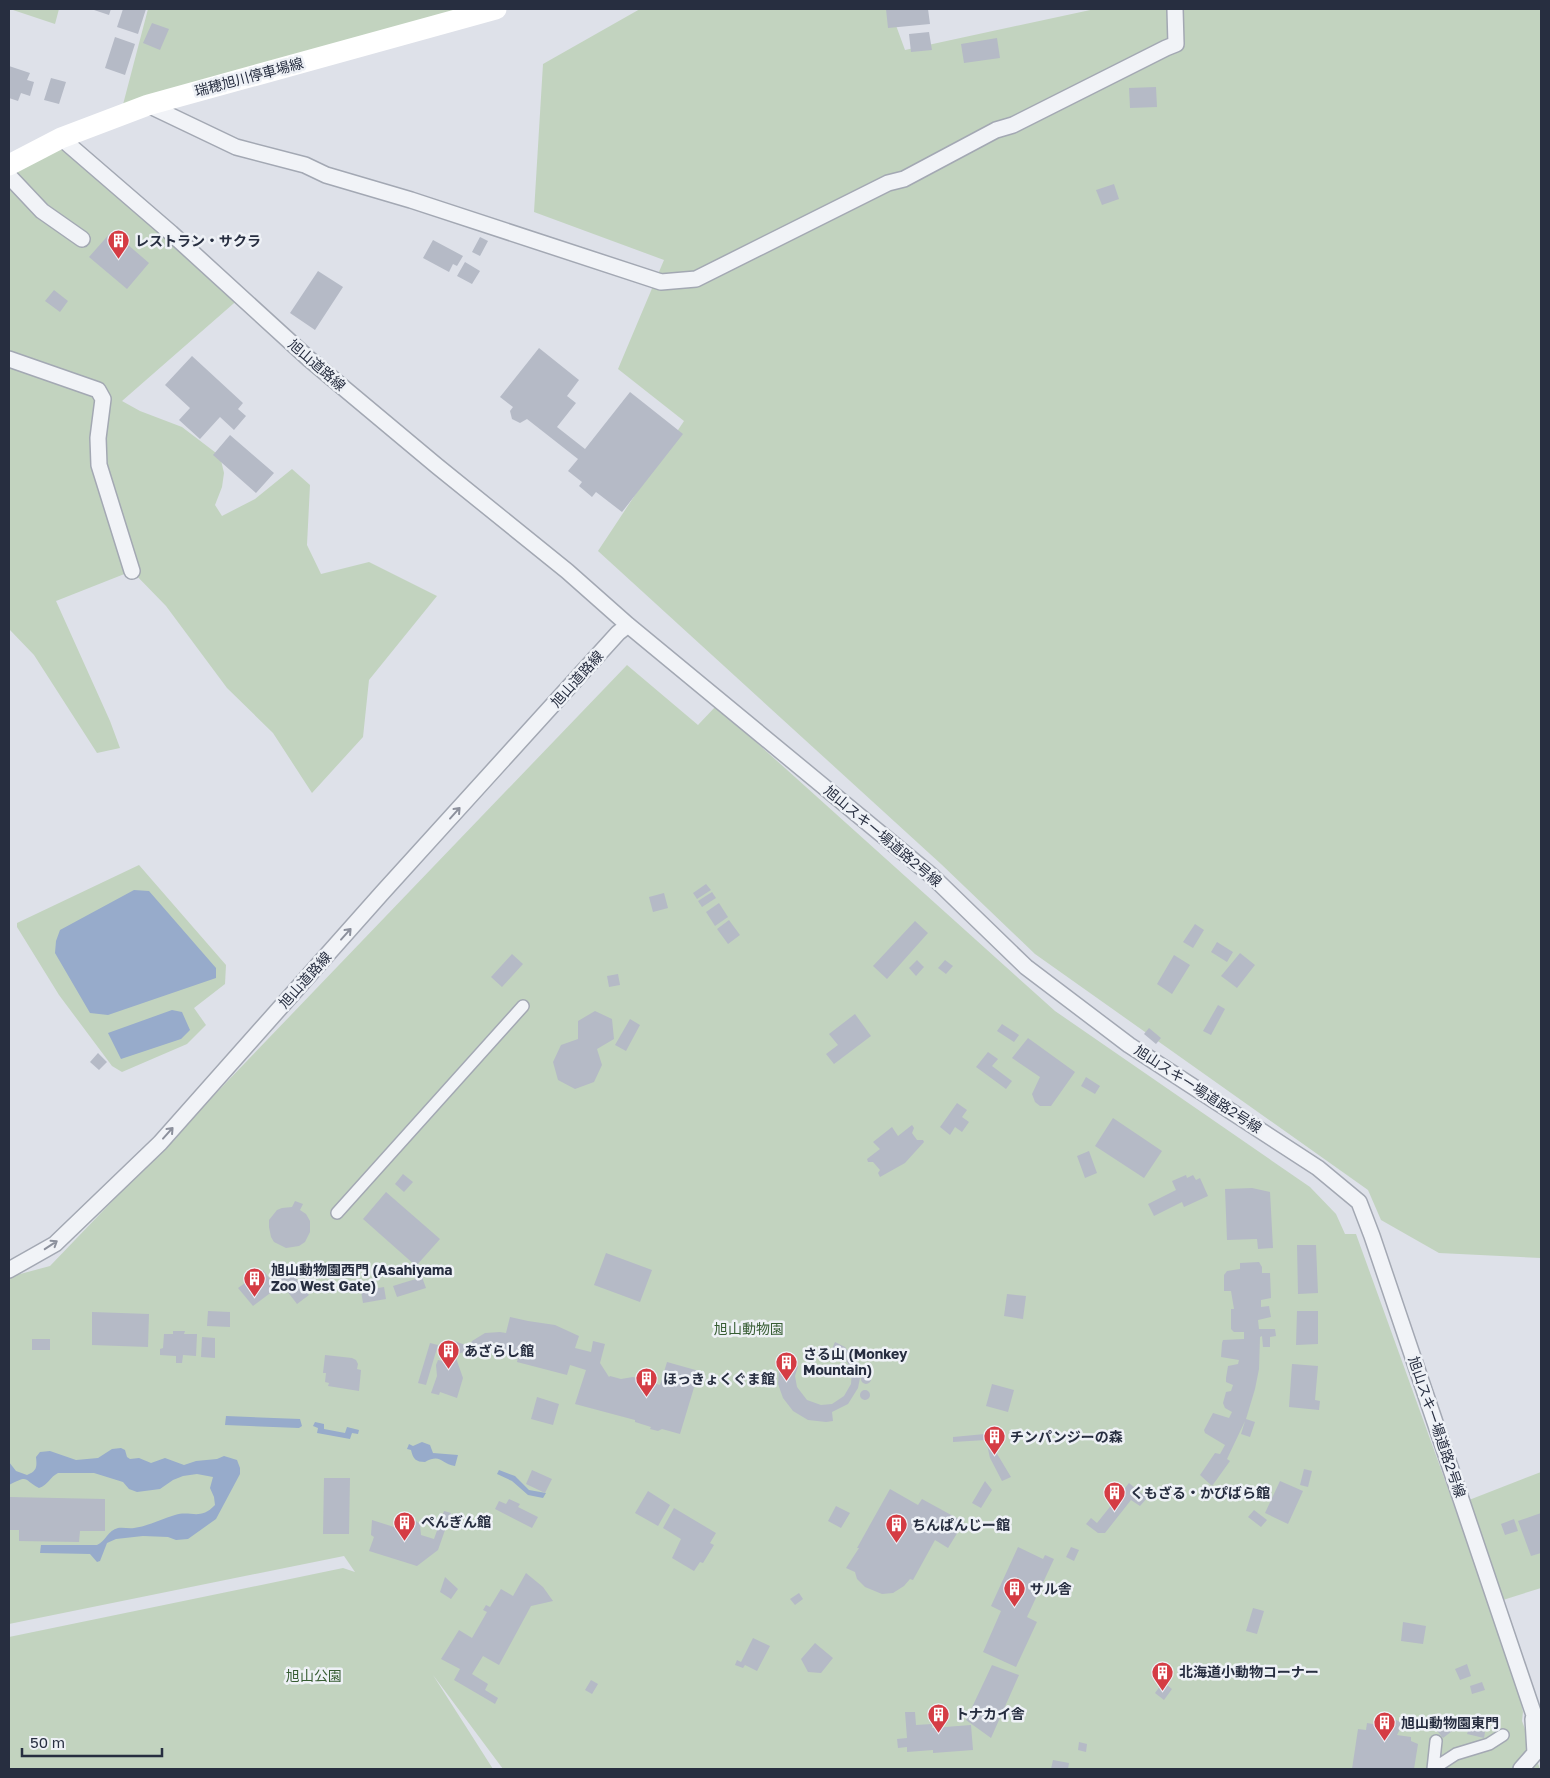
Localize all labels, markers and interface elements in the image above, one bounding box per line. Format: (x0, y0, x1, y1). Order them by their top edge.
street label: 瑞穂旭川停車場線 (193, 54, 305, 99)
building icon: レストラン・サクラ (107, 229, 131, 260)
place label: レストラン・サクラ (135, 232, 261, 249)
street label: 旭山道路線 (285, 335, 349, 394)
street label: 旭山道路線 (547, 647, 606, 710)
street label: 旭山スキー場道路2号線 (821, 781, 946, 890)
one-way arrow (449, 807, 461, 819)
one-way arrow (340, 927, 352, 940)
street label: 旭山道路線 (275, 948, 334, 1011)
street label: 旭山スキー場道路2号線 (1132, 1041, 1265, 1136)
one-way arrow (162, 1127, 174, 1140)
one-way arrow (44, 1240, 58, 1251)
place label: 旭山動物園西門 (Asahiyama Zoo West Gate) (271, 1261, 452, 1294)
building icon: 旭山動物園西門 (Asahiyama Zoo West Gate) (243, 1266, 267, 1297)
park label: 旭山動物園 (714, 1320, 784, 1337)
building icon: あざらし館 (436, 1339, 460, 1370)
place label: あざらし館 (464, 1342, 534, 1359)
place label: さる山 (Monkey Mountain) (803, 1345, 908, 1378)
building icon: さる山 (Monkey Mountain) (775, 1350, 799, 1381)
street label: 旭山スキー場道路2号線 (1405, 1354, 1470, 1500)
building icon: ほっきょくぐま館 (635, 1367, 659, 1398)
place label: ほっきょくぐま館 (663, 1370, 775, 1387)
building icon: チンパンジーの森 (982, 1425, 1006, 1456)
place label: チンパンジーの森 (1010, 1428, 1123, 1445)
building icon: くもざる・かぴばら館 (1102, 1481, 1126, 1512)
place label: くもざる・かぴばら館 (1130, 1484, 1270, 1501)
building icon: ぺんぎん館 (393, 1510, 417, 1541)
place label: ぺんぎん館 (421, 1513, 491, 1530)
building icon: ちんぱんじー館 (884, 1513, 908, 1544)
place label: ちんぱんじー館 (912, 1516, 1010, 1533)
building icon: サル舎 (1002, 1577, 1026, 1608)
place label: サル舎 (1030, 1580, 1072, 1597)
building icon: 北海道小動物コーナー (1151, 1660, 1175, 1691)
place label: 北海道小動物コーナー (1179, 1663, 1319, 1680)
park label: 旭山公園 (286, 1667, 342, 1684)
building icon: トナカイ舎 (927, 1702, 951, 1733)
place label: トナカイ舎 (955, 1705, 1025, 1722)
building icon: 旭山動物園東門 (1373, 1711, 1397, 1742)
place label: 旭山動物園東門 (1401, 1714, 1499, 1731)
scale bar (22, 1726, 162, 1758)
text: 50 m (30, 1733, 65, 1751)

